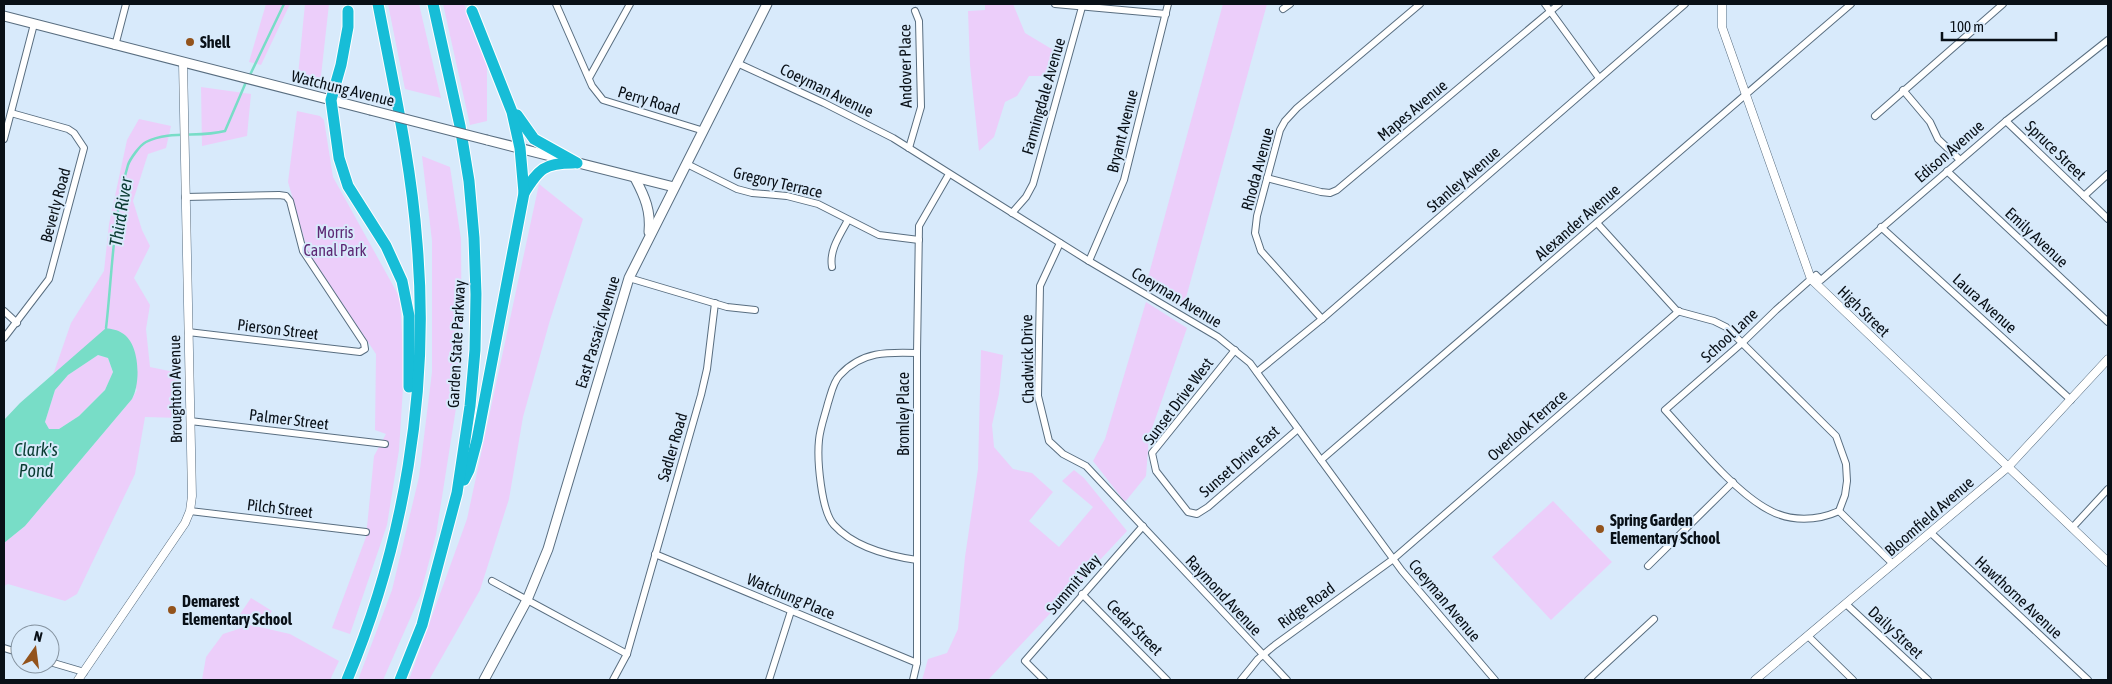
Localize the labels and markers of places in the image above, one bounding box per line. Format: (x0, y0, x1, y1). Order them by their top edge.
place label: Shell (200, 33, 231, 51)
marker: Shell (184, 36, 196, 48)
place label: Spring Garden Elementary School (1610, 511, 1721, 547)
marker: Spring Garden Elementary School (1594, 523, 1606, 535)
place label: Demarest Elementary School (182, 592, 293, 628)
marker: Demarest Elementary School (166, 604, 178, 616)

